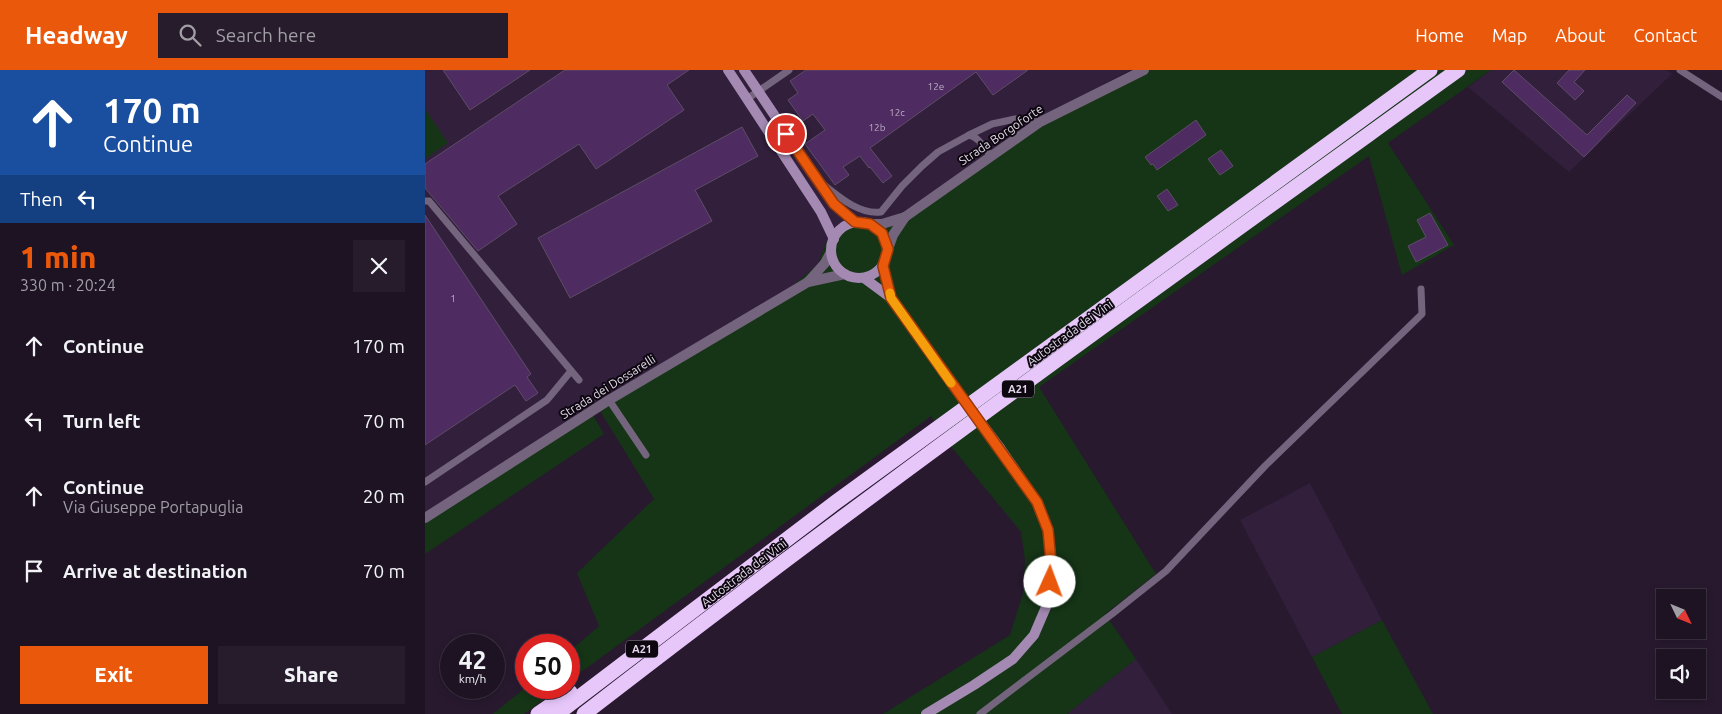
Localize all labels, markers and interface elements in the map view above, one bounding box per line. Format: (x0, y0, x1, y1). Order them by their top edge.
search box (158, 13, 508, 58)
icon: search (176, 21, 204, 49)
text: Headway (25, 22, 128, 49)
text: Search here (216, 24, 316, 46)
text: Home (1415, 25, 1464, 45)
text: Map (1492, 25, 1527, 45)
text: About (1555, 25, 1605, 45)
text: Contact (1633, 25, 1697, 45)
house number: 12e (928, 81, 944, 92)
icon: ahead (20, 90, 85, 155)
text: 170 m (103, 90, 201, 130)
street label: Strada Borgoforte (956, 102, 1045, 167)
house number: 12c (889, 107, 905, 118)
pin (765, 113, 807, 155)
icon: arrive (772, 120, 800, 148)
house number: 12b (868, 122, 886, 133)
text: Continue (103, 131, 193, 156)
icon: left (73, 185, 101, 213)
text: Then (20, 188, 63, 210)
text: 1 min (20, 240, 96, 274)
button: close (353, 240, 405, 292)
text: 330 m · 20:24 (20, 276, 116, 294)
house number: 1 (450, 293, 456, 304)
street label: Autostrada dei Vini (1024, 297, 1115, 368)
icon: ahead (20, 332, 48, 360)
text: Continue (63, 335, 144, 357)
text: 170 m (352, 335, 405, 357)
street label: Strada dei Dossarelli (558, 352, 658, 421)
road number: A21 (1002, 380, 1034, 398)
icon: left (20, 407, 48, 435)
text: Turn left (63, 410, 141, 432)
text: 70 m (363, 410, 405, 432)
text: Continue (63, 476, 144, 498)
icon: ahead (20, 482, 48, 510)
text: 20 m (363, 485, 405, 507)
text: Via Giuseppe Portapuglia (63, 498, 243, 516)
street label: Autostrada dei Vini (699, 536, 789, 609)
position arrow (1023, 555, 1075, 607)
icon: arrive (20, 557, 48, 585)
text: Arrive at destination (63, 560, 248, 582)
text: 70 m (363, 560, 405, 582)
north arrow (1656, 589, 1706, 639)
map controls (1656, 589, 1706, 699)
speed limit sign: 50 (515, 634, 580, 699)
road number: A21 (626, 640, 658, 658)
button: Exit (20, 646, 208, 704)
button: Share (218, 646, 405, 704)
text: 42 (458, 646, 487, 674)
button: sound (1656, 649, 1706, 699)
text: km/h (459, 672, 486, 685)

